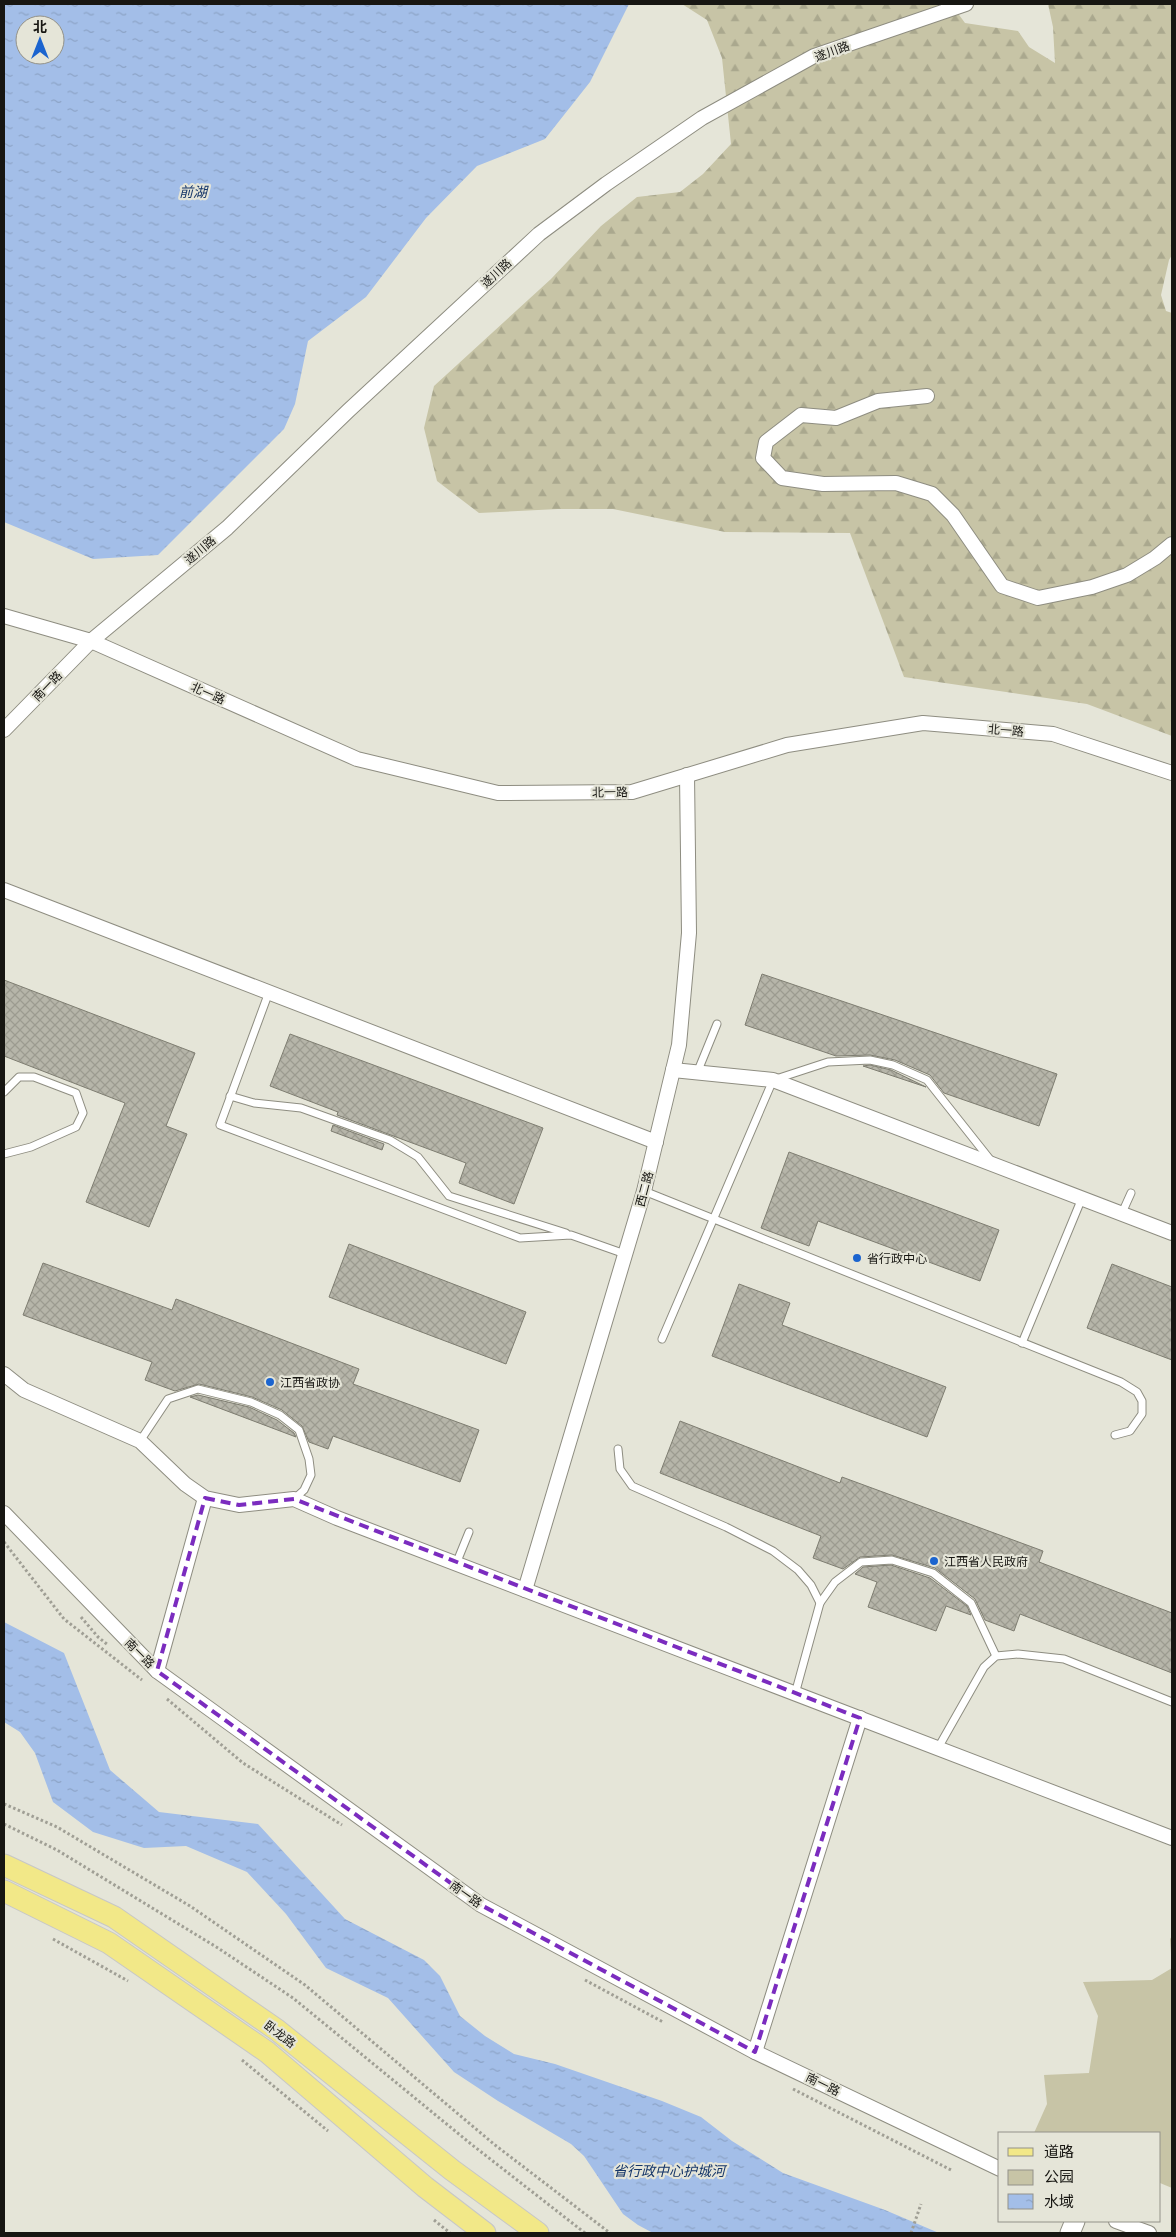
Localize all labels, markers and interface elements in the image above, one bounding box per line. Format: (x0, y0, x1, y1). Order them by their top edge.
north arrow (15, 15, 65, 65)
text: 北 (33, 18, 47, 36)
street label: 遂川路 (813, 38, 851, 64)
water label: 前湖 (179, 183, 209, 201)
street label: 遂川路 (478, 255, 514, 291)
street label: 遂川路 (181, 533, 219, 567)
street label: 南一路 (29, 668, 65, 704)
street label: 北一路 (188, 679, 228, 707)
street label: 北一路 (987, 721, 1025, 739)
street label: 北一路 (592, 784, 628, 800)
street label: 西二路 (632, 1170, 656, 1208)
place label: 省行政中心 (867, 1251, 927, 1266)
marker: 省行政中心 (851, 1252, 863, 1264)
place label: 江西省政协 (280, 1375, 340, 1390)
marker: 江西省政协 (264, 1376, 276, 1388)
place label: 江西省人民政府 (944, 1554, 1028, 1569)
marker: 江西省人民政府 (928, 1555, 940, 1567)
street label: 南一路 (122, 1635, 158, 1671)
street label: 南一路 (447, 1878, 485, 1910)
street label: 卧龙路 (261, 2017, 299, 2051)
street label: 南一路 (804, 2069, 842, 2099)
legend (998, 2132, 1161, 2222)
text: 道路 (1044, 2142, 1074, 2161)
water label: 省行政中心护城河 (613, 2162, 728, 2180)
text: 公园 (1044, 2167, 1074, 2186)
text: 水域 (1044, 2192, 1074, 2211)

